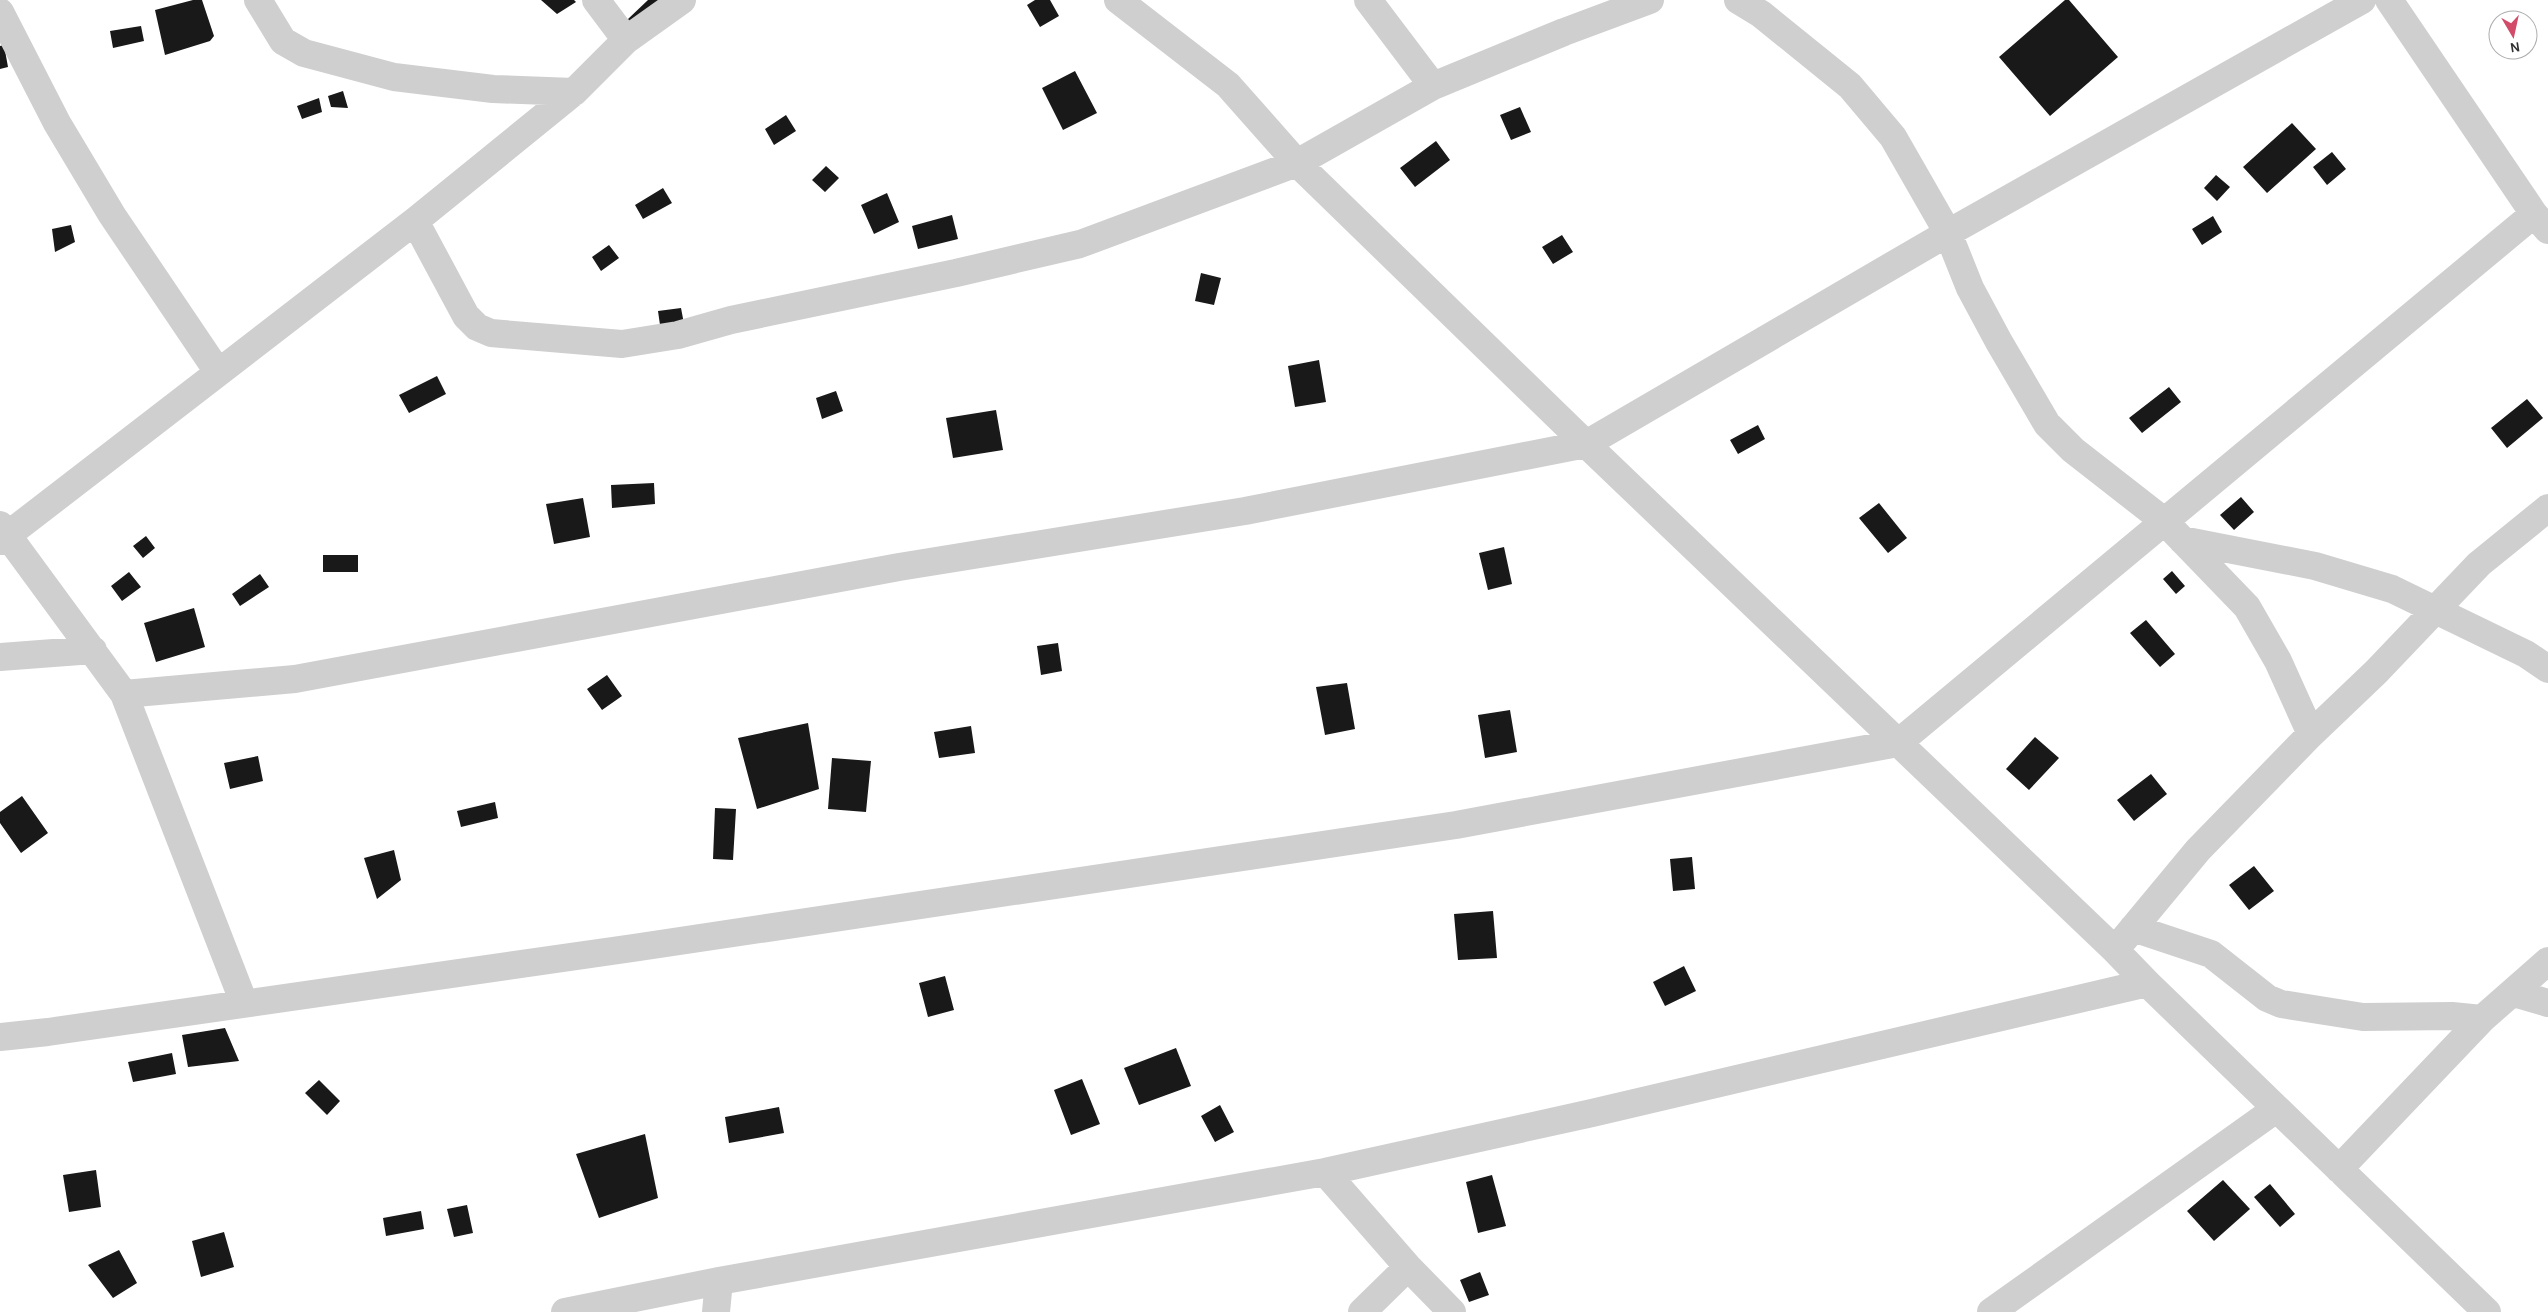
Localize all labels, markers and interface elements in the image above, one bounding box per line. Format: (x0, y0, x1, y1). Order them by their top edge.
north arrow (2488, 10, 2538, 60)
text: N (2509, 38, 2521, 57)

